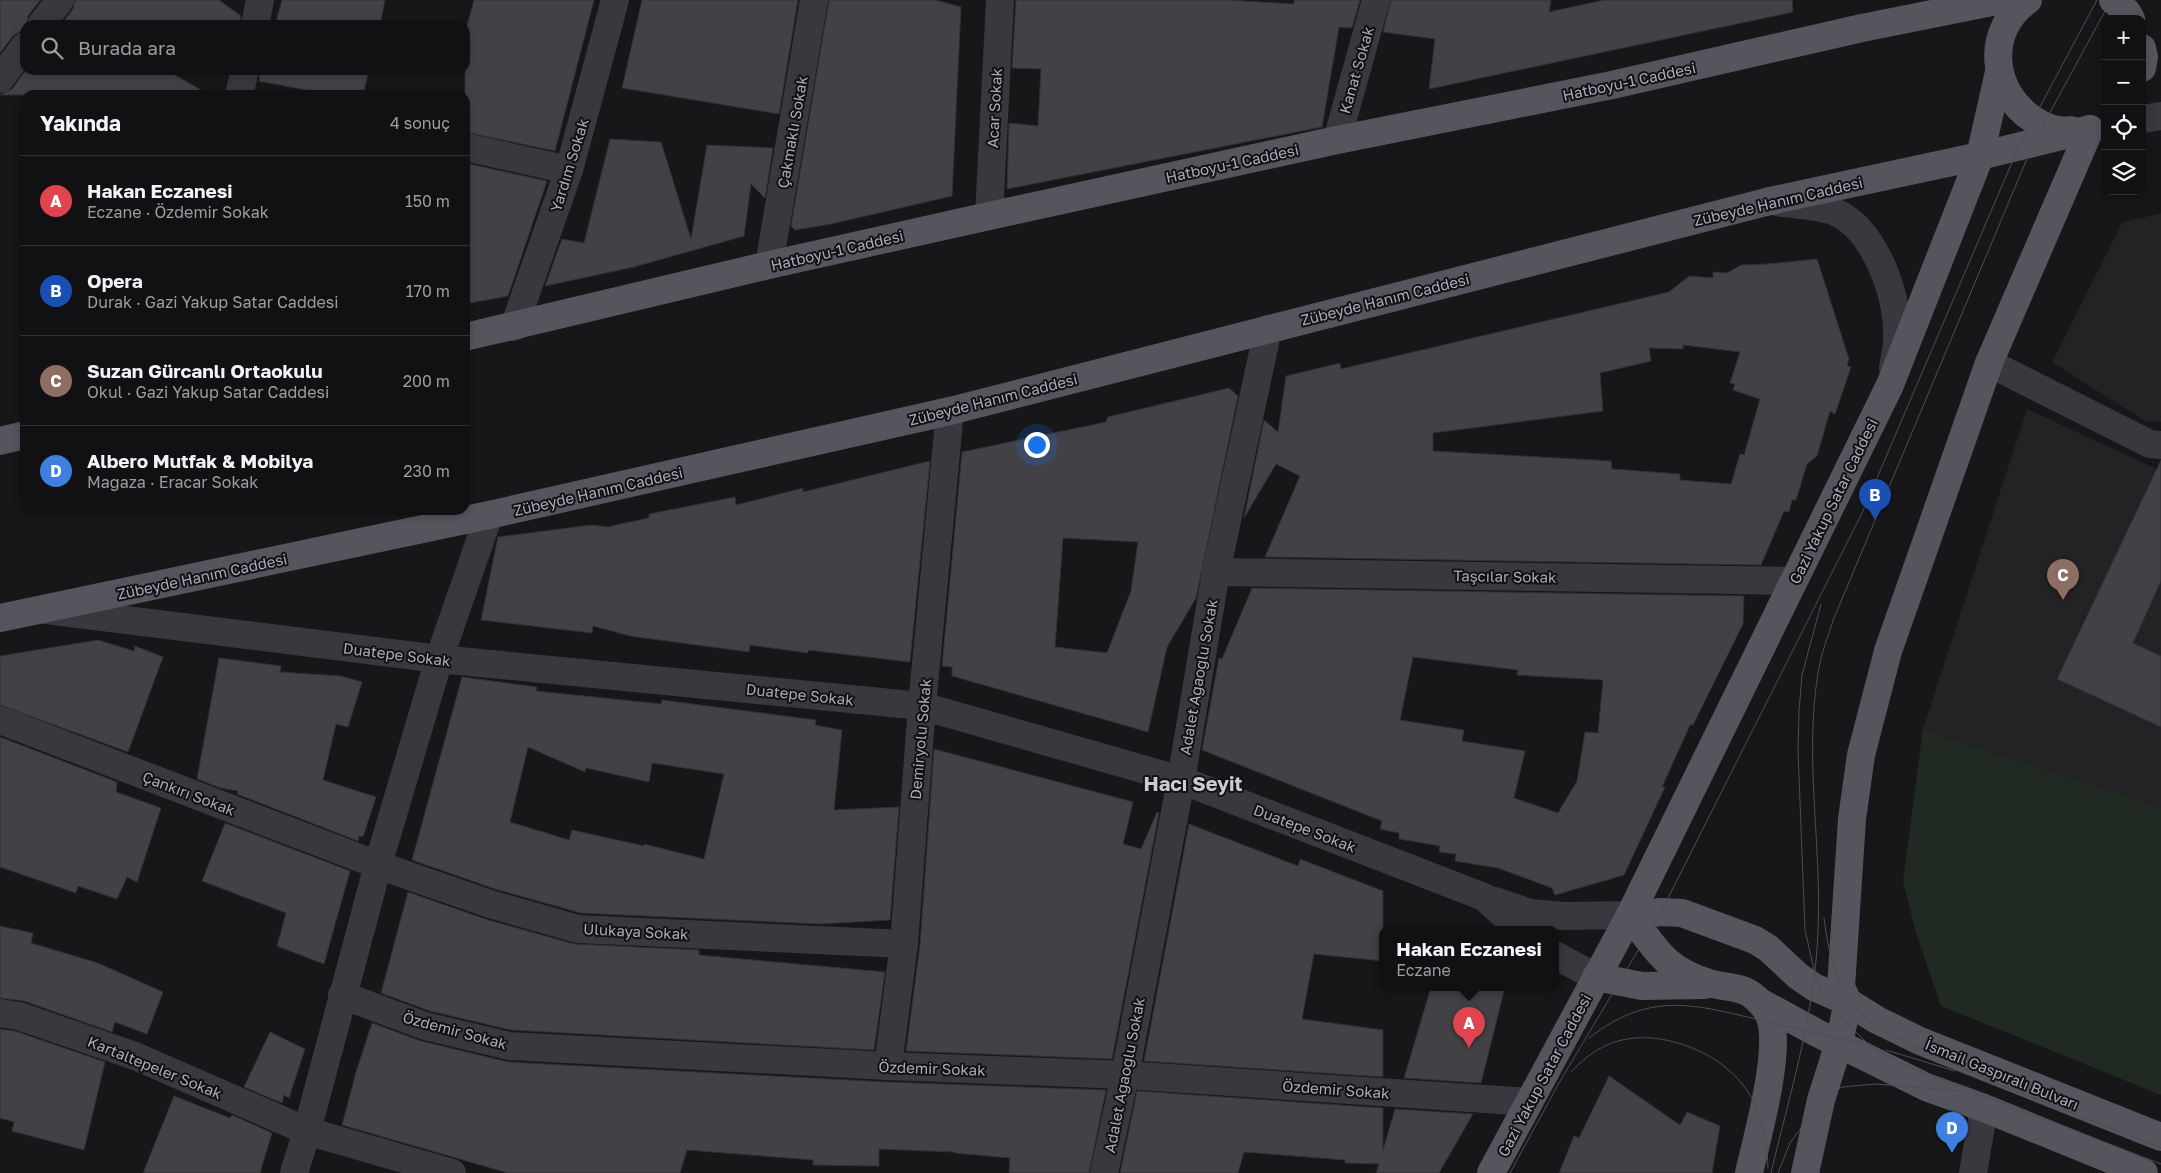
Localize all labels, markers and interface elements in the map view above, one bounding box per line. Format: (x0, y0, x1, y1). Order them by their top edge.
map controls (2101, 15, 2146, 195)
button: + (2101, 15, 2146, 60)
search box (20, 20, 470, 75)
street label: Kanat Sokak (1335, 24, 1377, 116)
icon: search (38, 34, 66, 62)
text: Burada ara (78, 36, 176, 59)
street label: Hatboyu-1 Caddesi (1561, 58, 1697, 104)
button: − (2101, 60, 2146, 105)
street label: Acar Sokak (983, 67, 1005, 148)
street label: Çakmaklı Sokak (773, 74, 811, 190)
button: locate (2101, 105, 2146, 150)
text: Yakında (40, 110, 121, 136)
text: 4 sonuç (390, 113, 450, 133)
street label: Yardım Sokak (546, 116, 592, 214)
street label: Hatboyu-1 Caddesi (1164, 140, 1300, 186)
button: layers (2101, 150, 2146, 195)
street label: Zübeyde Hanım Caddesi (1692, 173, 1864, 229)
text: Hakan Eczanesi (87, 179, 233, 202)
text: A (50, 191, 62, 211)
text: 150 m (405, 191, 450, 211)
text: Eczane · Özdemir Sokak (87, 202, 269, 222)
street label: Hatboyu-1 Caddesi (769, 226, 905, 274)
text: Opera (87, 269, 143, 292)
street label: Zübeyde Hanım Caddesi (1299, 269, 1471, 329)
text: B (50, 281, 62, 301)
text: 170 m (406, 281, 450, 301)
text: Durak · Gazi Yakup Satar Caddesi (87, 292, 339, 312)
text: Suzan Gürcanlı Ortaokulu (87, 359, 323, 382)
street label: Zübeyde Hanım Caddesi (907, 369, 1079, 429)
text: C (50, 371, 62, 391)
text: 200 m (403, 371, 450, 391)
text: Okul · Gazi Yakup Satar Caddesi (87, 382, 329, 402)
street label: Gazi Yakup Satar Caddesi (1785, 415, 1881, 587)
your location (1024, 432, 1050, 458)
text: Albero Mutfak & Mobilya (87, 449, 313, 472)
text: D (50, 461, 62, 481)
text: 230 m (403, 461, 450, 481)
street label: Zübeyde Hanım Caddesi (512, 463, 684, 519)
text: Mağaza · Eracar Sokak (87, 472, 258, 492)
pin: B (1859, 479, 1891, 520)
street label: Zübeyde Hanım Caddesi (115, 549, 289, 603)
pin: C (2047, 559, 2079, 600)
street label: Taşcılar Sokak (1453, 566, 1557, 586)
street label: Adalet Ağaoğlu Sokak (1175, 597, 1221, 756)
street label: Duatepe Sokak (342, 638, 452, 670)
street label: Demiryolu Sokak (906, 677, 934, 800)
street label: Duatepe Sokak (745, 679, 855, 709)
street label: Çankırı Sokak (140, 767, 238, 819)
district label: Hacı Seyit (1143, 771, 1243, 795)
street label: Duatepe Sokak (1251, 800, 1359, 856)
street label: Ulukaya Sokak (583, 919, 690, 943)
popup (1379, 926, 1559, 991)
text: Hakan Eczanesi (1396, 937, 1542, 960)
text: Eczane (1396, 960, 1451, 980)
street label: Gazi Yakup Satar Caddesi (1493, 991, 1595, 1159)
street label: Adalet Ağaoğlu Sokak (1100, 995, 1148, 1154)
street label: Özdemir Sokak (401, 1007, 510, 1053)
pin: A (1453, 1007, 1485, 1048)
street label: Kartaltepeler Sokak (85, 1032, 225, 1102)
street label: İsmail Gaspıralı Bulvarı (1923, 1035, 2081, 1113)
street label: Özdemir Sokak (878, 1057, 986, 1079)
street label: Özdemir Sokak (1282, 1076, 1391, 1102)
pin: D (1936, 1112, 1968, 1153)

